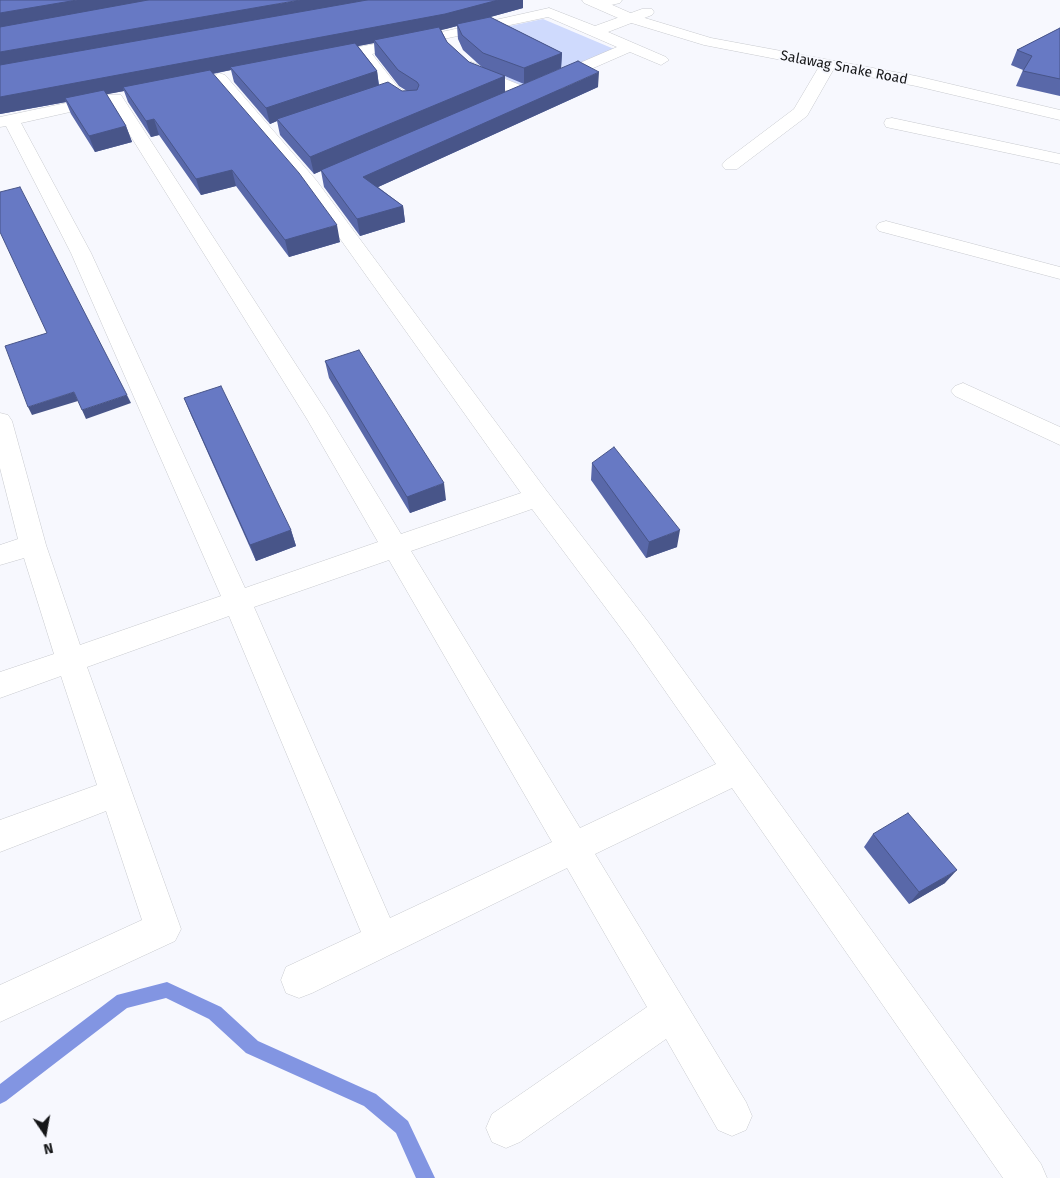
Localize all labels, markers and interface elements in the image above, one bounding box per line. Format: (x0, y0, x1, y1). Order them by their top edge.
street label: Salawag Snake Road (779, 47, 909, 89)
north arrow (20, 1108, 70, 1158)
text: N (42, 1139, 55, 1157)

